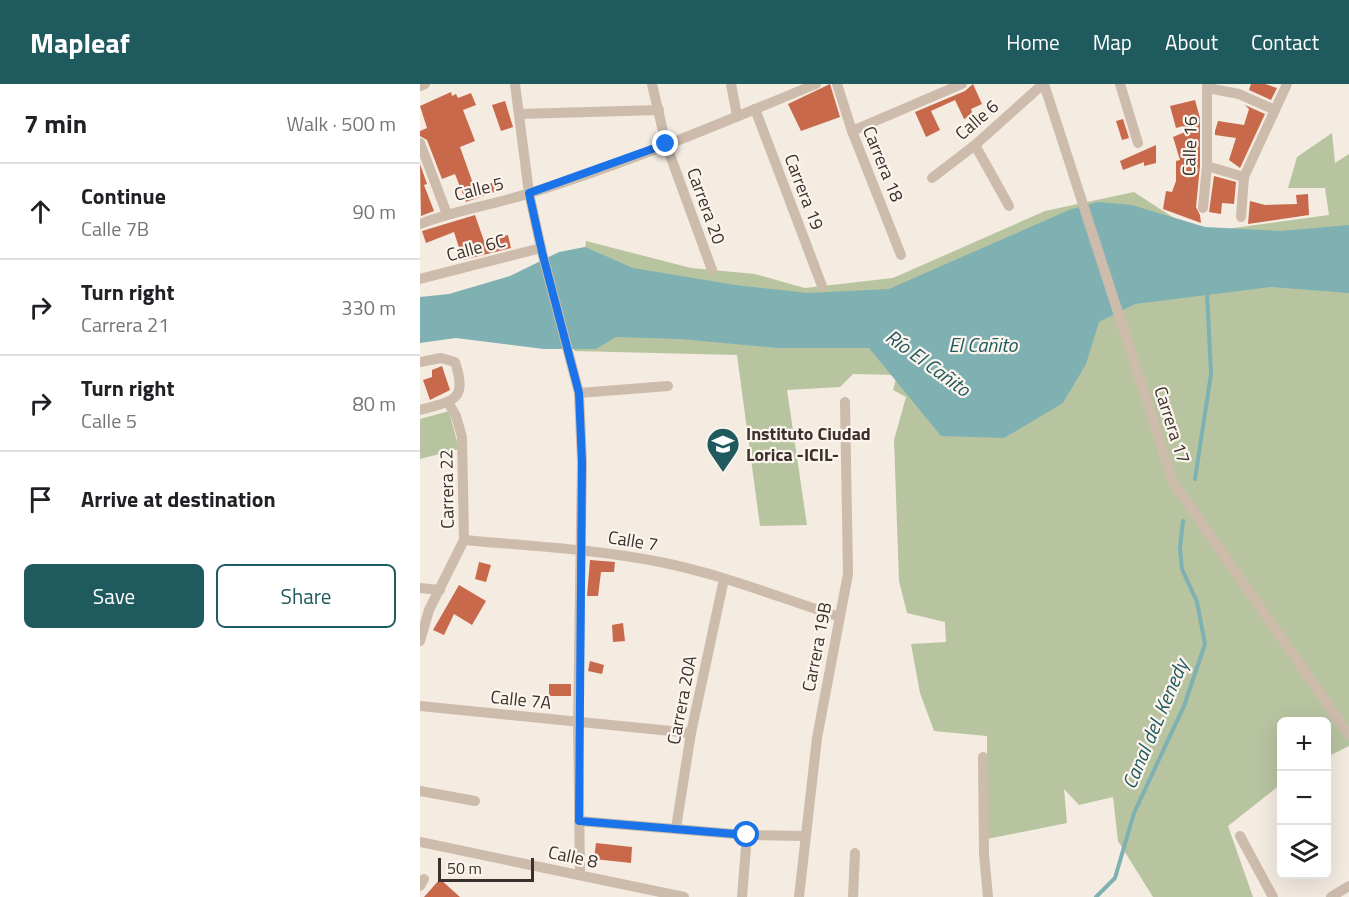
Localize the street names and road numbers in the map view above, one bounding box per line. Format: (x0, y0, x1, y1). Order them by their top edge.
street label: Calle 6 (949, 93, 1004, 146)
street label: Calle 16 (1175, 115, 1204, 177)
street label: Carrera 18 (856, 122, 911, 206)
street label: Carrera 19 (778, 150, 831, 234)
street label: Carrera 20 (680, 164, 733, 248)
street label: Calle 5 (451, 169, 507, 208)
street label: Calle 6C (443, 227, 509, 268)
street label: Carrera 17 (1147, 383, 1198, 467)
street label: Carrera 22 (432, 449, 461, 529)
street label: Calle 7 (606, 523, 660, 558)
street label: Carrera 19B (795, 600, 838, 694)
street label: Carrera 20A (660, 653, 703, 747)
street label: Calle 7A (489, 683, 553, 716)
street label: Calle 8 (546, 838, 600, 875)

